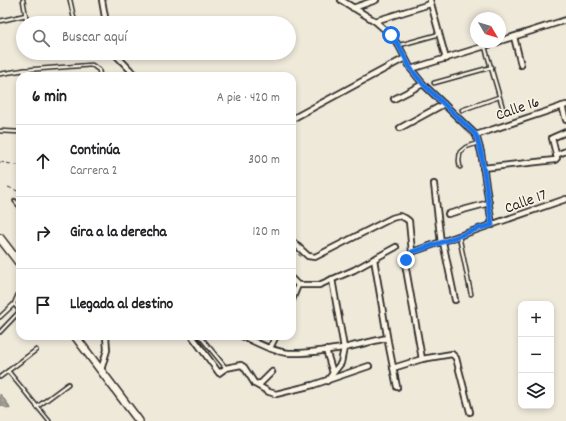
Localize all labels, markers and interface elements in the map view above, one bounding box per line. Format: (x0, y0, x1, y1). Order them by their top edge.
north arrow (470, 12, 506, 48)
search box (16, 16, 296, 60)
route start (382, 26, 400, 44)
icon: search (30, 27, 52, 49)
text: Buscar aquí (62, 27, 127, 49)
text: 6 min (32, 86, 67, 110)
text: A pie · 420 m (217, 89, 280, 108)
street label: Calle 16 (493, 91, 543, 128)
text: Continúa (70, 140, 120, 162)
icon: ahead (32, 150, 54, 172)
text: 300 m (248, 151, 280, 170)
text: Carrera 2 (70, 162, 117, 181)
street label: Calle 17 (502, 184, 550, 221)
icon: right (32, 222, 54, 244)
text: Gira a la derecha (70, 222, 167, 244)
text: 120 m (252, 223, 280, 242)
route end (397, 251, 415, 269)
icon: arrive (32, 294, 54, 316)
text: Llegada al destino (70, 294, 173, 316)
map controls (518, 301, 554, 409)
button: + (518, 301, 554, 337)
button: − (518, 337, 554, 373)
button: layers (518, 373, 554, 409)

